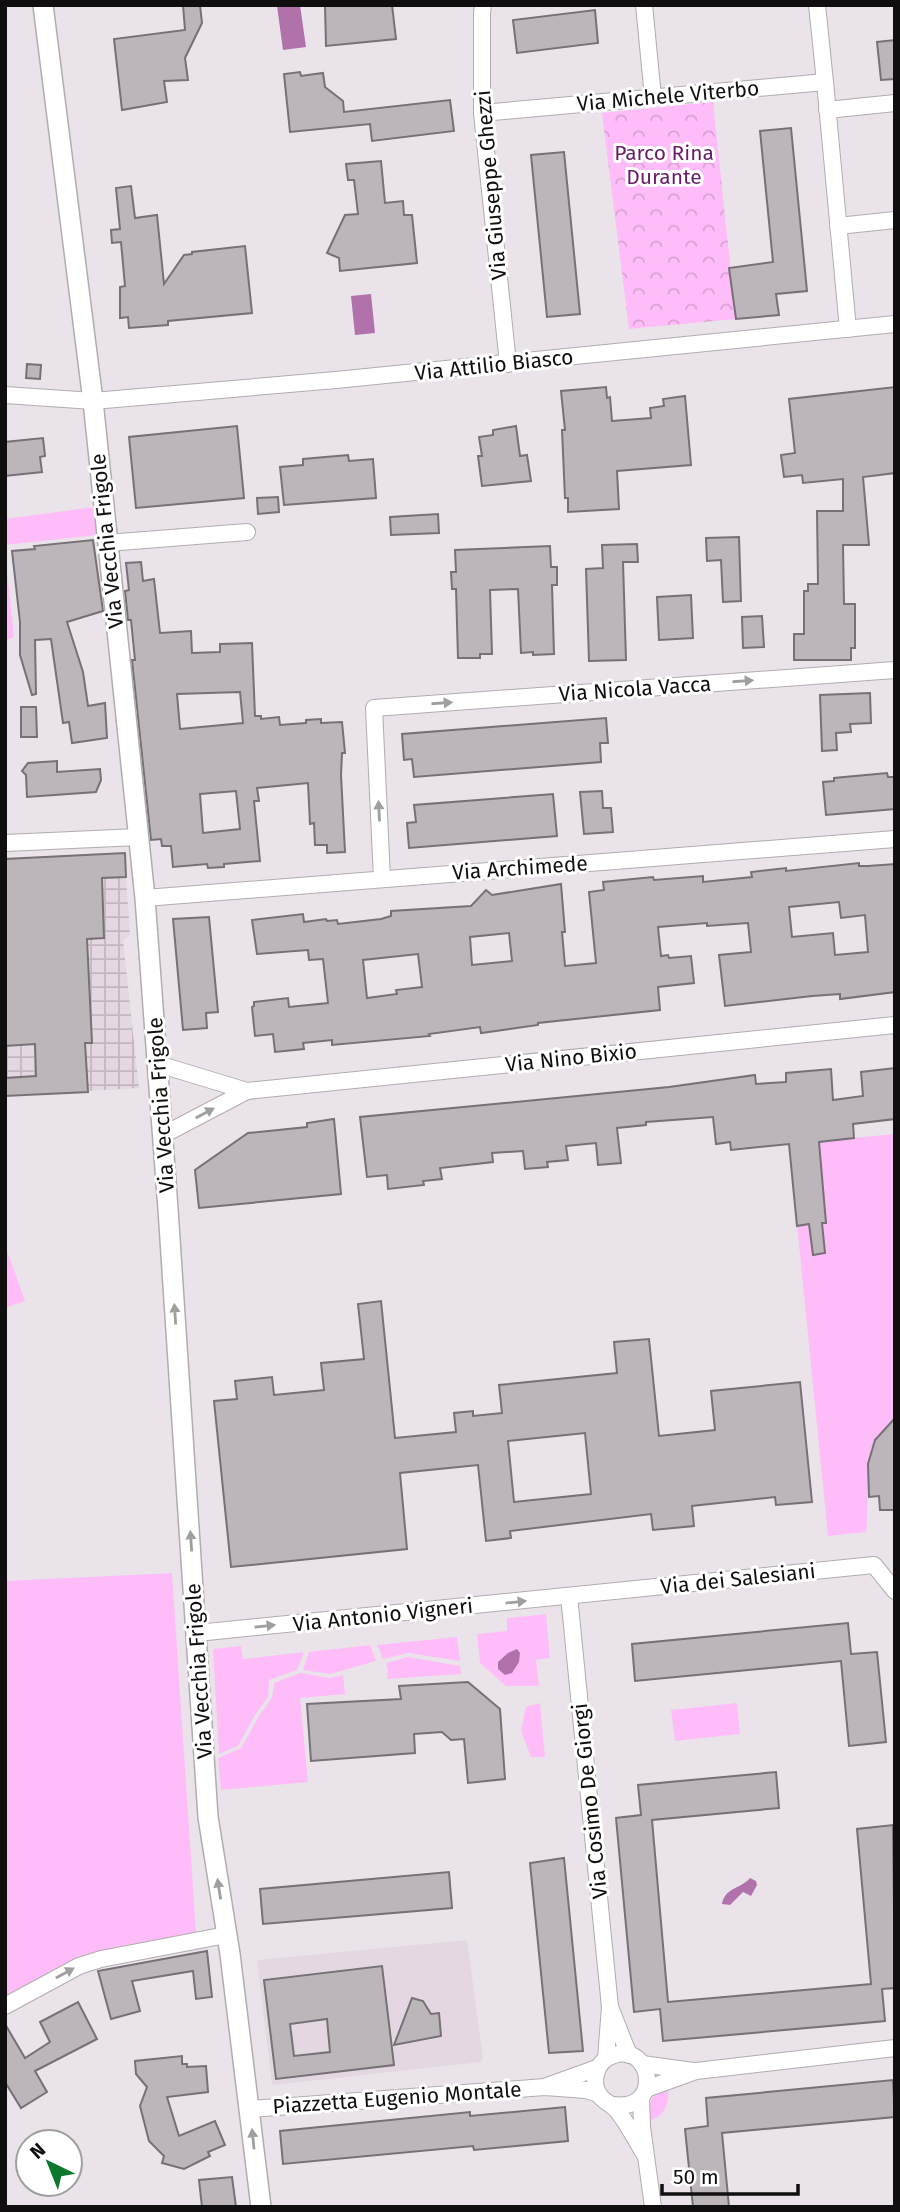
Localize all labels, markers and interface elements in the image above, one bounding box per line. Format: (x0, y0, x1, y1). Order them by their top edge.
street label: Via Michele Viterbo (576, 75, 760, 117)
street label: Via Giuseppe Ghezzi (470, 89, 512, 281)
park label: Parco Rina Durante (614, 140, 714, 190)
street label: Via Attilio Biasco (413, 344, 575, 386)
street label: Via Vecchia Frigole (85, 452, 129, 630)
street label: Via Nicola Vacca (558, 671, 712, 707)
one-way arrow (732, 675, 754, 686)
one-way arrow (432, 697, 454, 708)
one-way arrow (374, 799, 385, 821)
street label: Via Archimede (451, 850, 589, 886)
street label: Via Vecchia Frigole (142, 1016, 180, 1194)
street label: Via Nino Bixio (504, 1038, 638, 1078)
one-way arrow (195, 1107, 215, 1119)
one-way arrow (169, 1303, 180, 1325)
one-way arrow (185, 1530, 196, 1552)
street label: Via dei Salesiani (659, 1558, 817, 1600)
street label: Via Vecchia Frigole (180, 1582, 218, 1760)
street label: Via Antonio Vigneri (292, 1593, 474, 1637)
one-way arrow (505, 1596, 527, 1607)
one-way arrow (254, 1621, 276, 1632)
street label: Via Cosimo De Giorgi (567, 1702, 613, 1900)
one-way arrow (213, 1878, 224, 1900)
one-way arrow (55, 1967, 75, 1979)
street label: Piazzetta Eugenio Montale (272, 2076, 522, 2120)
north arrow (14, 2128, 84, 2198)
one-way arrow (247, 2128, 258, 2150)
text: N (25, 2138, 50, 2164)
scale bar (662, 2152, 799, 2196)
text: 50 m (673, 2164, 719, 2190)

